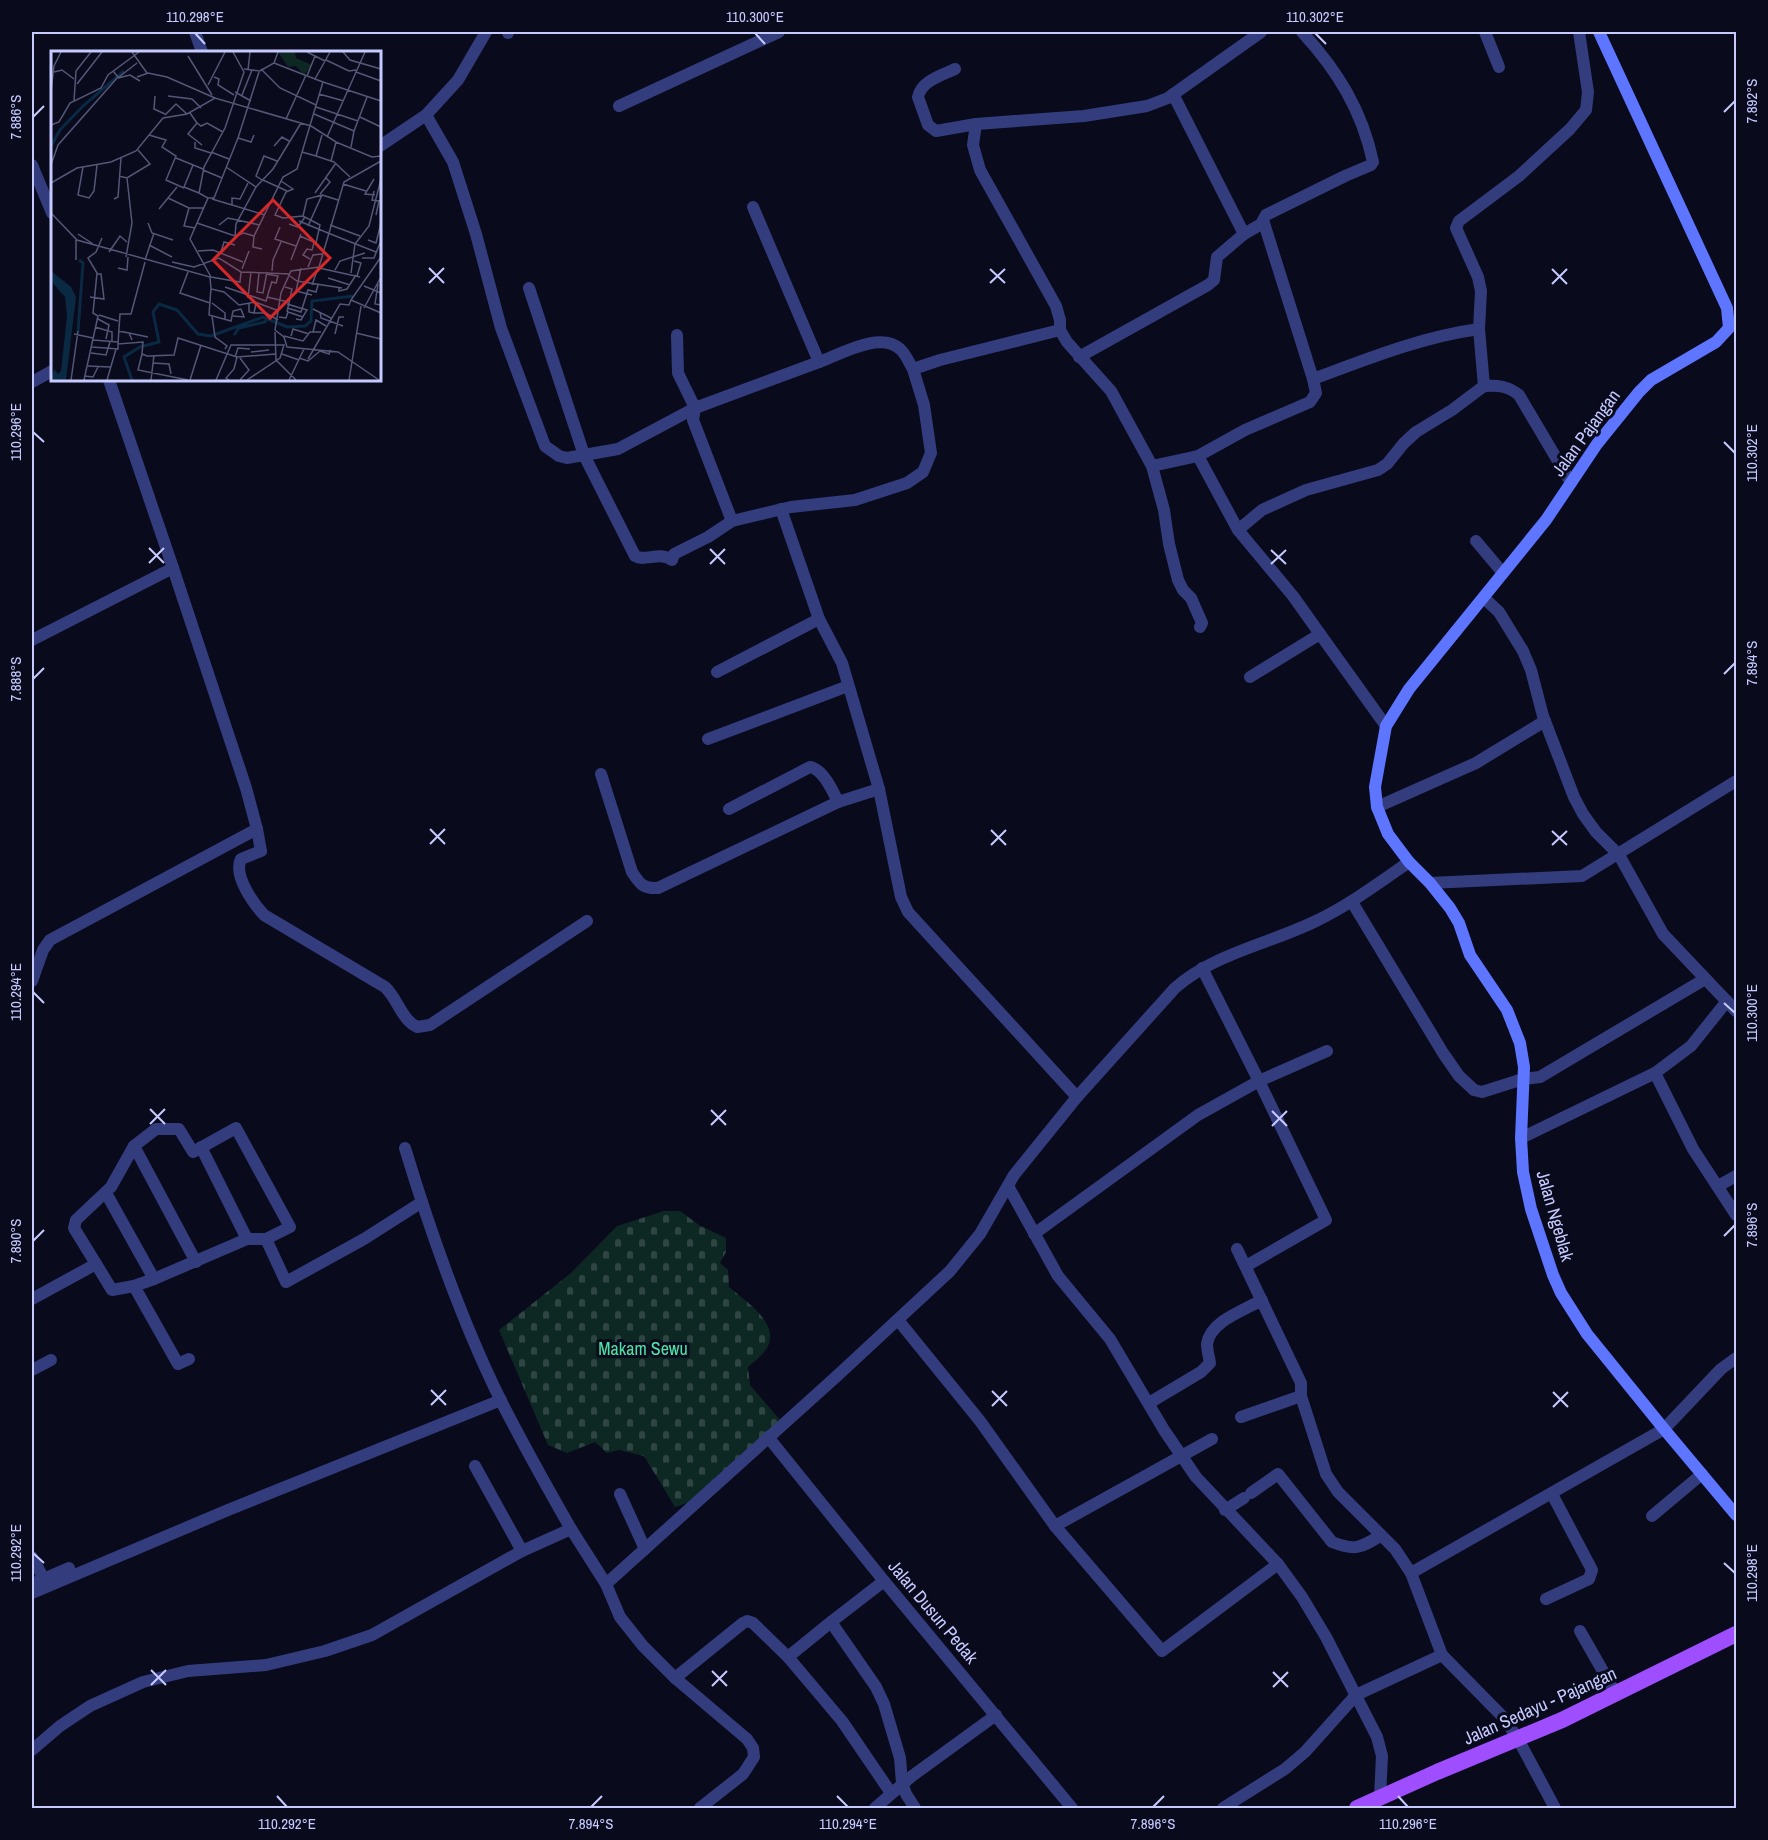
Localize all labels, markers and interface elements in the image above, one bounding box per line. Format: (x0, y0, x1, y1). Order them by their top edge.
text: 110.298°E (166, 6, 224, 27)
text: 110.300°E (726, 6, 784, 27)
text: 110.302°E (1286, 6, 1344, 27)
inset map (51, 51, 381, 381)
text: 7.892°S (1741, 79, 1762, 124)
text: 7.886°S (5, 95, 26, 140)
street label: Jalan Pajangan (1546, 384, 1626, 481)
text: 110.296°E (5, 403, 26, 461)
text: 110.302°E (1741, 424, 1762, 482)
text: 7.894°S (1741, 641, 1762, 686)
text: 7.888°S (5, 657, 26, 702)
text: 110.294°E (5, 963, 26, 1021)
text: 110.300°E (1741, 984, 1762, 1042)
street label: Jalan Ngeblak (1531, 1167, 1581, 1265)
text: 7.896°S (1741, 1203, 1762, 1248)
text: 7.890°S (5, 1219, 26, 1264)
park label: Makam Sewu (598, 1336, 688, 1361)
text: 110.292°E (5, 1524, 26, 1582)
text: 110.298°E (1741, 1544, 1762, 1602)
street label: Jalan Dusun Pedak (883, 1555, 984, 1669)
street label: Jalan Sedayu - Pajangan (1459, 1661, 1620, 1751)
text: 110.292°E (258, 1813, 316, 1834)
text: 7.894°S (569, 1813, 614, 1834)
text: 110.294°E (819, 1813, 877, 1834)
text: 7.896°S (1131, 1813, 1176, 1834)
text: 110.296°E (1379, 1813, 1437, 1834)

